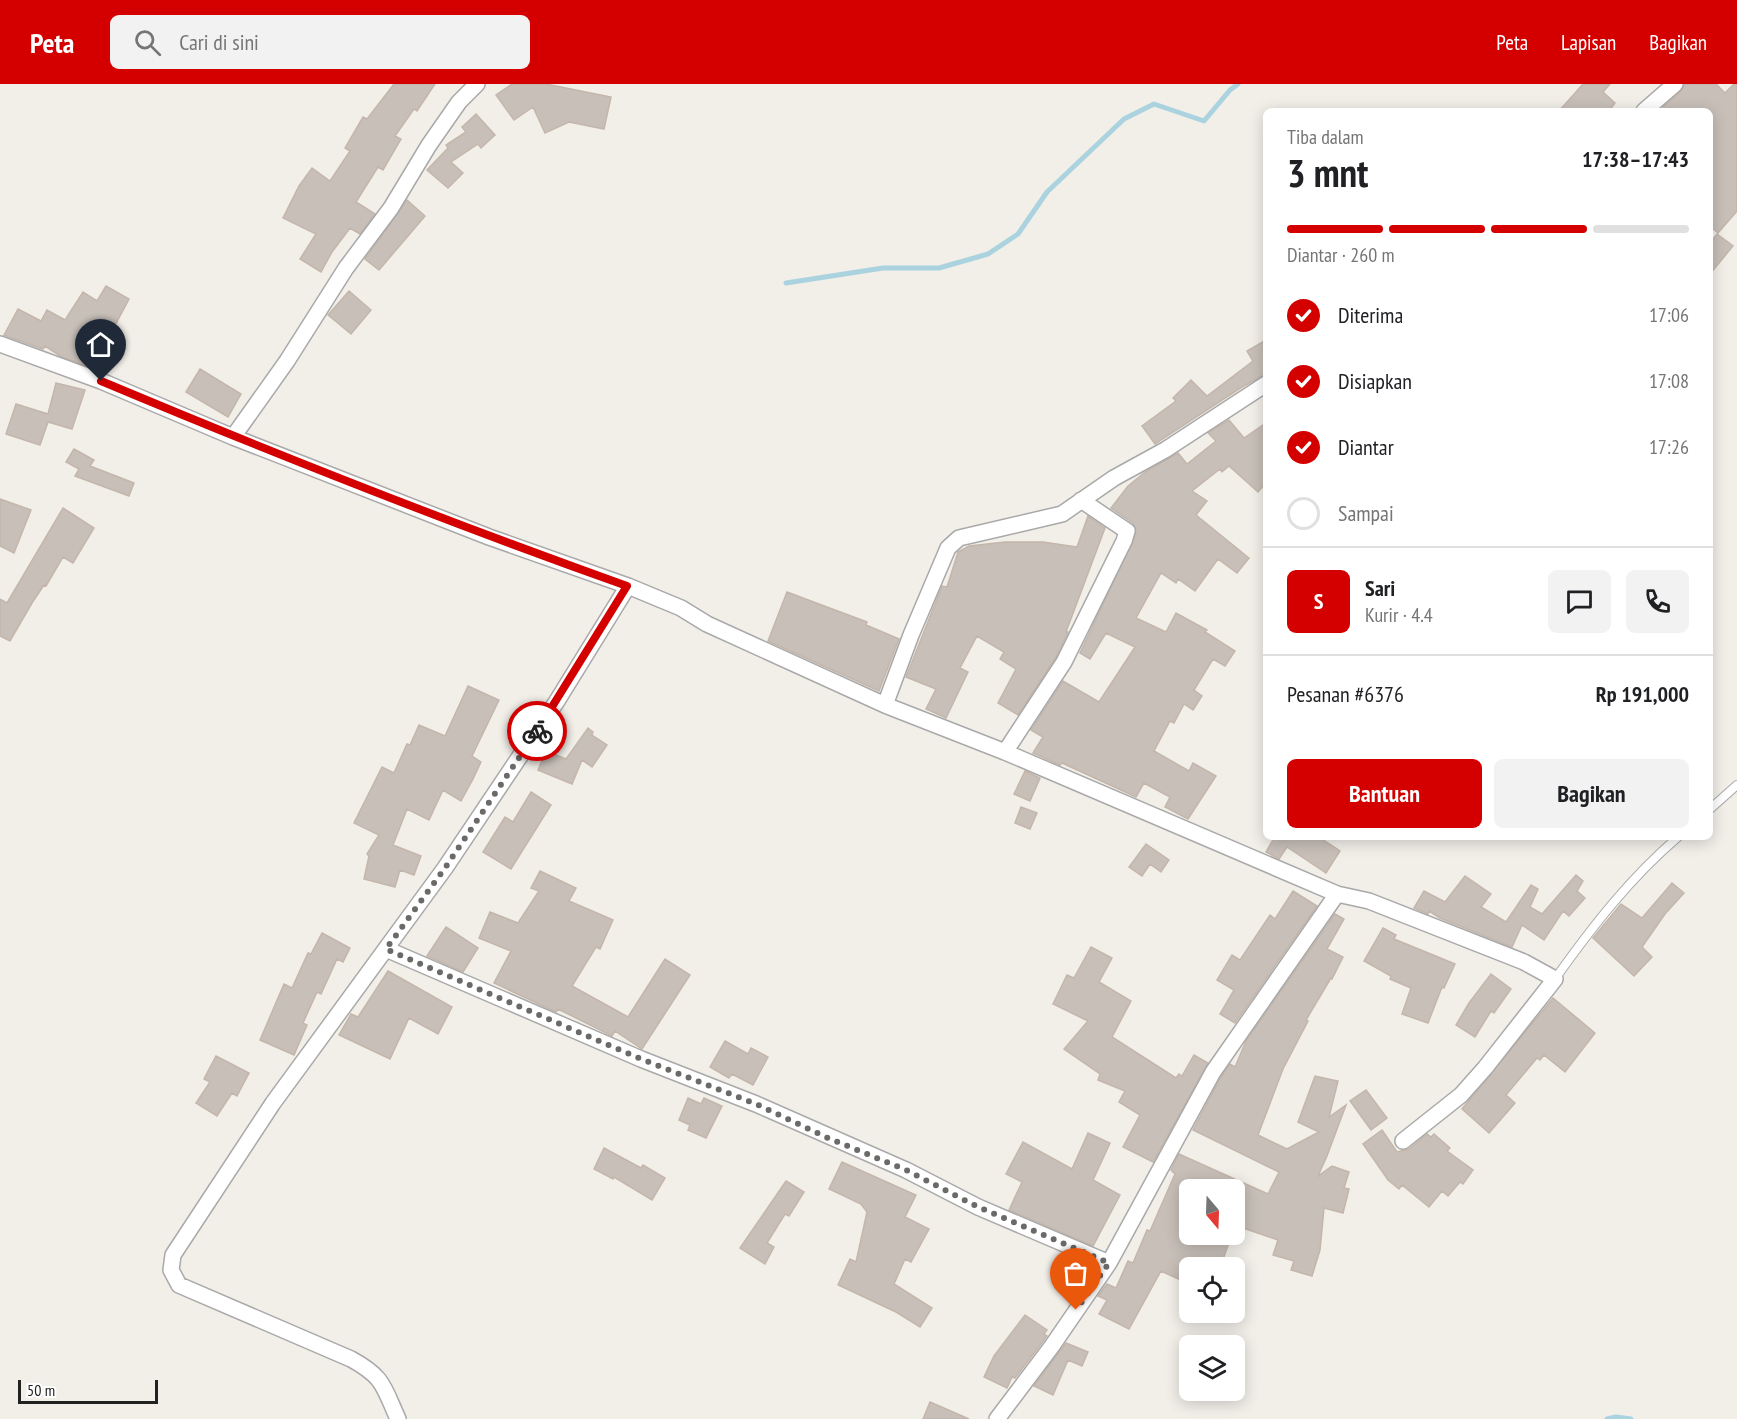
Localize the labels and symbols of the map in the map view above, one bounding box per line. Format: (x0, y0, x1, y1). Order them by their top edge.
pin (75, 319, 126, 381)
courier (507, 701, 567, 761)
north arrow (1179, 1179, 1245, 1245)
pin (1050, 1248, 1101, 1310)
scale bar (18, 1377, 158, 1404)

